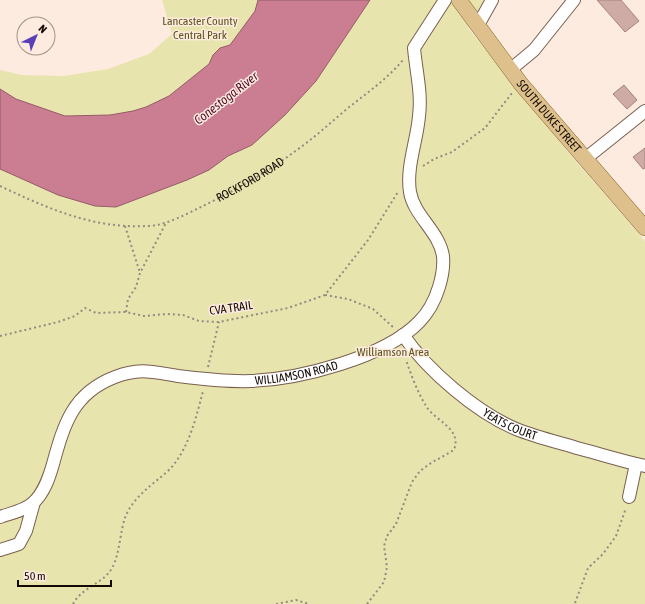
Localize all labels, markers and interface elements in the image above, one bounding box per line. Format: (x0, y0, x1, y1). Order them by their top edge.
park label: Lancaster County Central Park (162, 14, 238, 42)
north arrow (16, 16, 56, 56)
text: N (36, 22, 49, 35)
water label: Conestoga River (191, 68, 262, 127)
street label: SOUTH DUKE STREET (514, 77, 584, 156)
street label: ROCKFORD ROAD (214, 154, 287, 205)
street label: CVA TRAIL (209, 298, 254, 318)
park label: Williamson Area (357, 345, 429, 359)
street label: WILLIAMSON ROAD (254, 358, 340, 388)
street label: YEATS COURT (480, 406, 539, 443)
scale bar (18, 562, 111, 588)
text: 50 m (24, 569, 46, 583)

